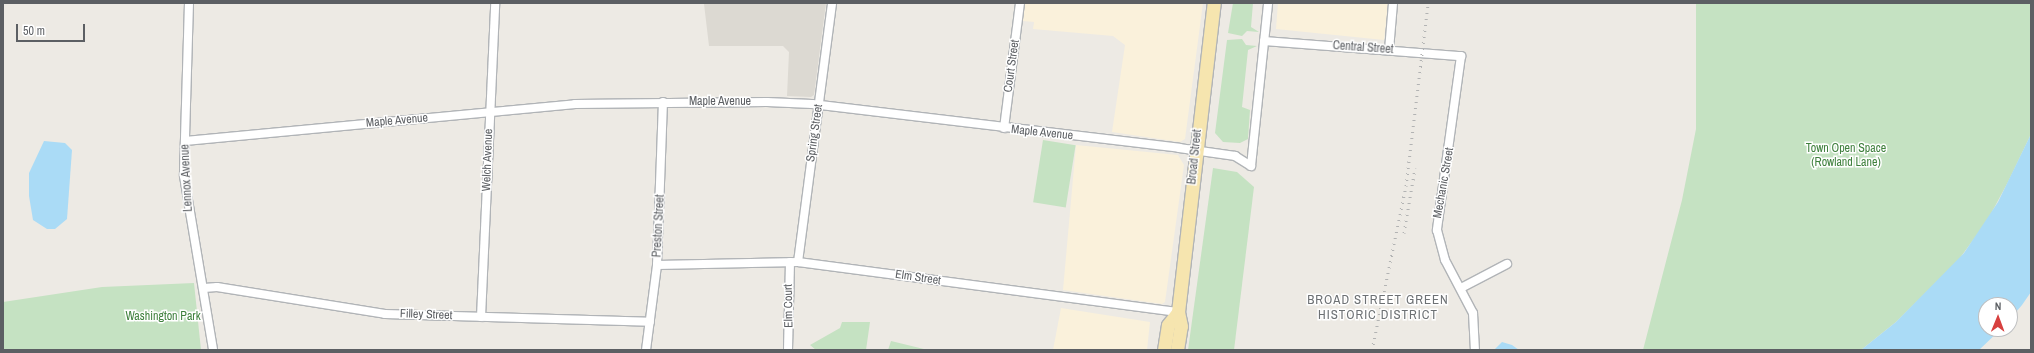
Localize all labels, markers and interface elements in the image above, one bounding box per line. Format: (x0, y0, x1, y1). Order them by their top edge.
scale bar (18, 16, 87, 42)
text: 50 m (23, 23, 45, 39)
street label: Court Street (1001, 39, 1023, 93)
street label: Central Street (1332, 39, 1394, 57)
street label: Maple Avenue (689, 95, 751, 109)
street label: Spring Street (804, 103, 826, 163)
street label: Maple Avenue (365, 111, 429, 131)
street label: Maple Avenue (1010, 123, 1074, 143)
street label: Welch Avenue (480, 128, 496, 192)
street label: Broad Street (1185, 129, 1205, 185)
park label: Town Open Space (Rowland Lane) (1806, 142, 1886, 170)
street label: Lennox Avenue (178, 144, 196, 212)
street label: Mechanic Street (1431, 146, 1457, 220)
street label: Preston Street (650, 194, 668, 258)
street label: Elm Street (894, 268, 942, 288)
street label: Elm Court (781, 284, 797, 328)
district label: BROAD STREET GREEN HISTORIC DISTRICT (1307, 293, 1449, 324)
north arrow (1978, 297, 2018, 337)
text: N (1995, 299, 2002, 313)
street label: Filley Street (400, 307, 452, 323)
park label: Washington Park (125, 310, 201, 324)

